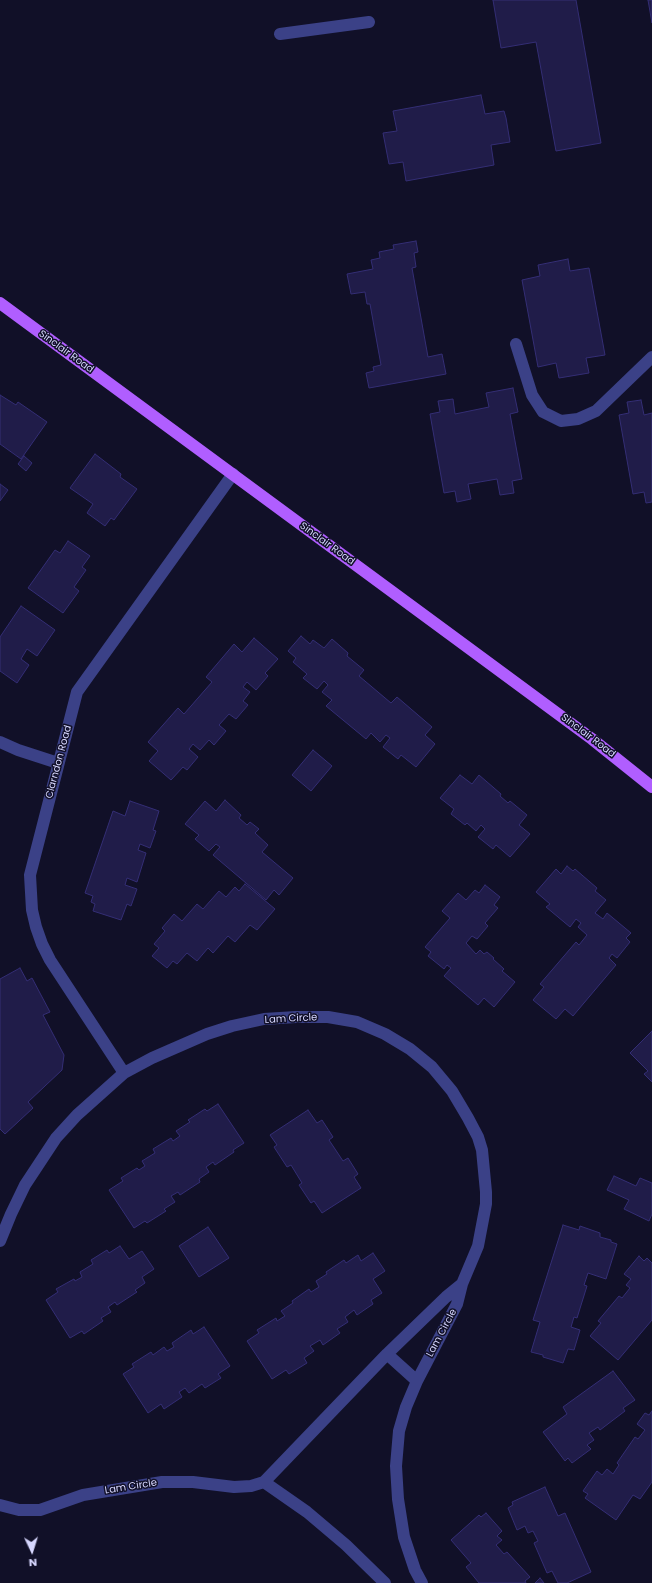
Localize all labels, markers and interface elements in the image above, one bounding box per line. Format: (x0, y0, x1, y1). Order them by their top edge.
street label: Sinclair Road (36, 328, 96, 376)
street label: Sinclair Road (297, 520, 357, 568)
street label: Sinclair Road (558, 712, 618, 760)
street label: Clarndon Road (43, 724, 75, 800)
street label: Lam Circle (264, 1012, 318, 1026)
street label: Lam Circle (424, 1307, 460, 1359)
street label: Lam Circle (104, 1477, 158, 1497)
north arrow (12, 1531, 52, 1571)
text: N (28, 1555, 38, 1571)

